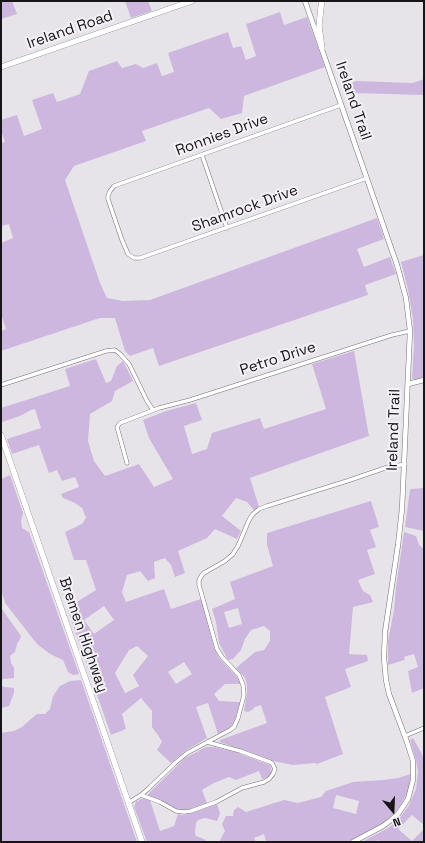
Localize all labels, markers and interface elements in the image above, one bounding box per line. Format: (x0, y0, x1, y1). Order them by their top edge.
street label: Ireland Road (25, 7, 115, 53)
street label: Ireland Trail (331, 59, 375, 143)
street label: Ronnies Drive (173, 110, 271, 160)
street label: Shamrock Drive (190, 181, 300, 237)
street label: Petro Drive (238, 338, 318, 380)
street label: Ireland Trail (384, 389, 404, 471)
street label: Bremen Highway (55, 575, 111, 695)
north arrow (373, 791, 413, 831)
text: N (391, 815, 403, 830)

